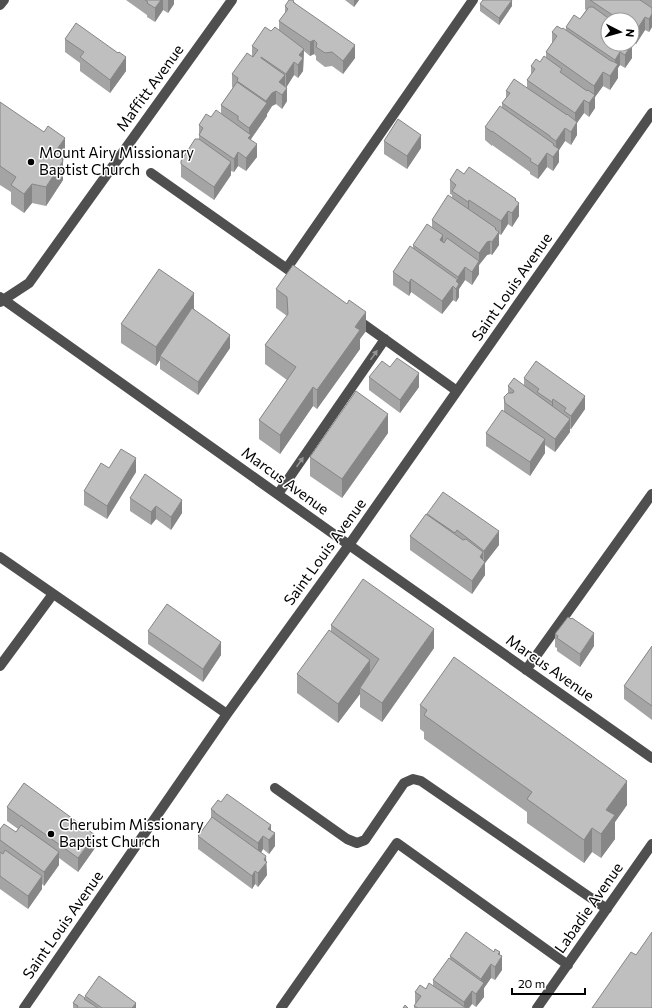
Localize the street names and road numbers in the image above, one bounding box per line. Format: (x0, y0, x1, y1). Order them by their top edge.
street label: Maffitt Avenue (112, 41, 187, 134)
street label: Saint Louis Avenue (467, 229, 555, 344)
street label: Marcus Avenue (239, 443, 333, 518)
street label: Saint Louis Avenue (279, 494, 369, 608)
street label: Marcus Avenue (503, 630, 598, 704)
street label: Labadie Avenue (550, 859, 626, 956)
street label: Saint Louis Avenue (18, 867, 106, 982)

